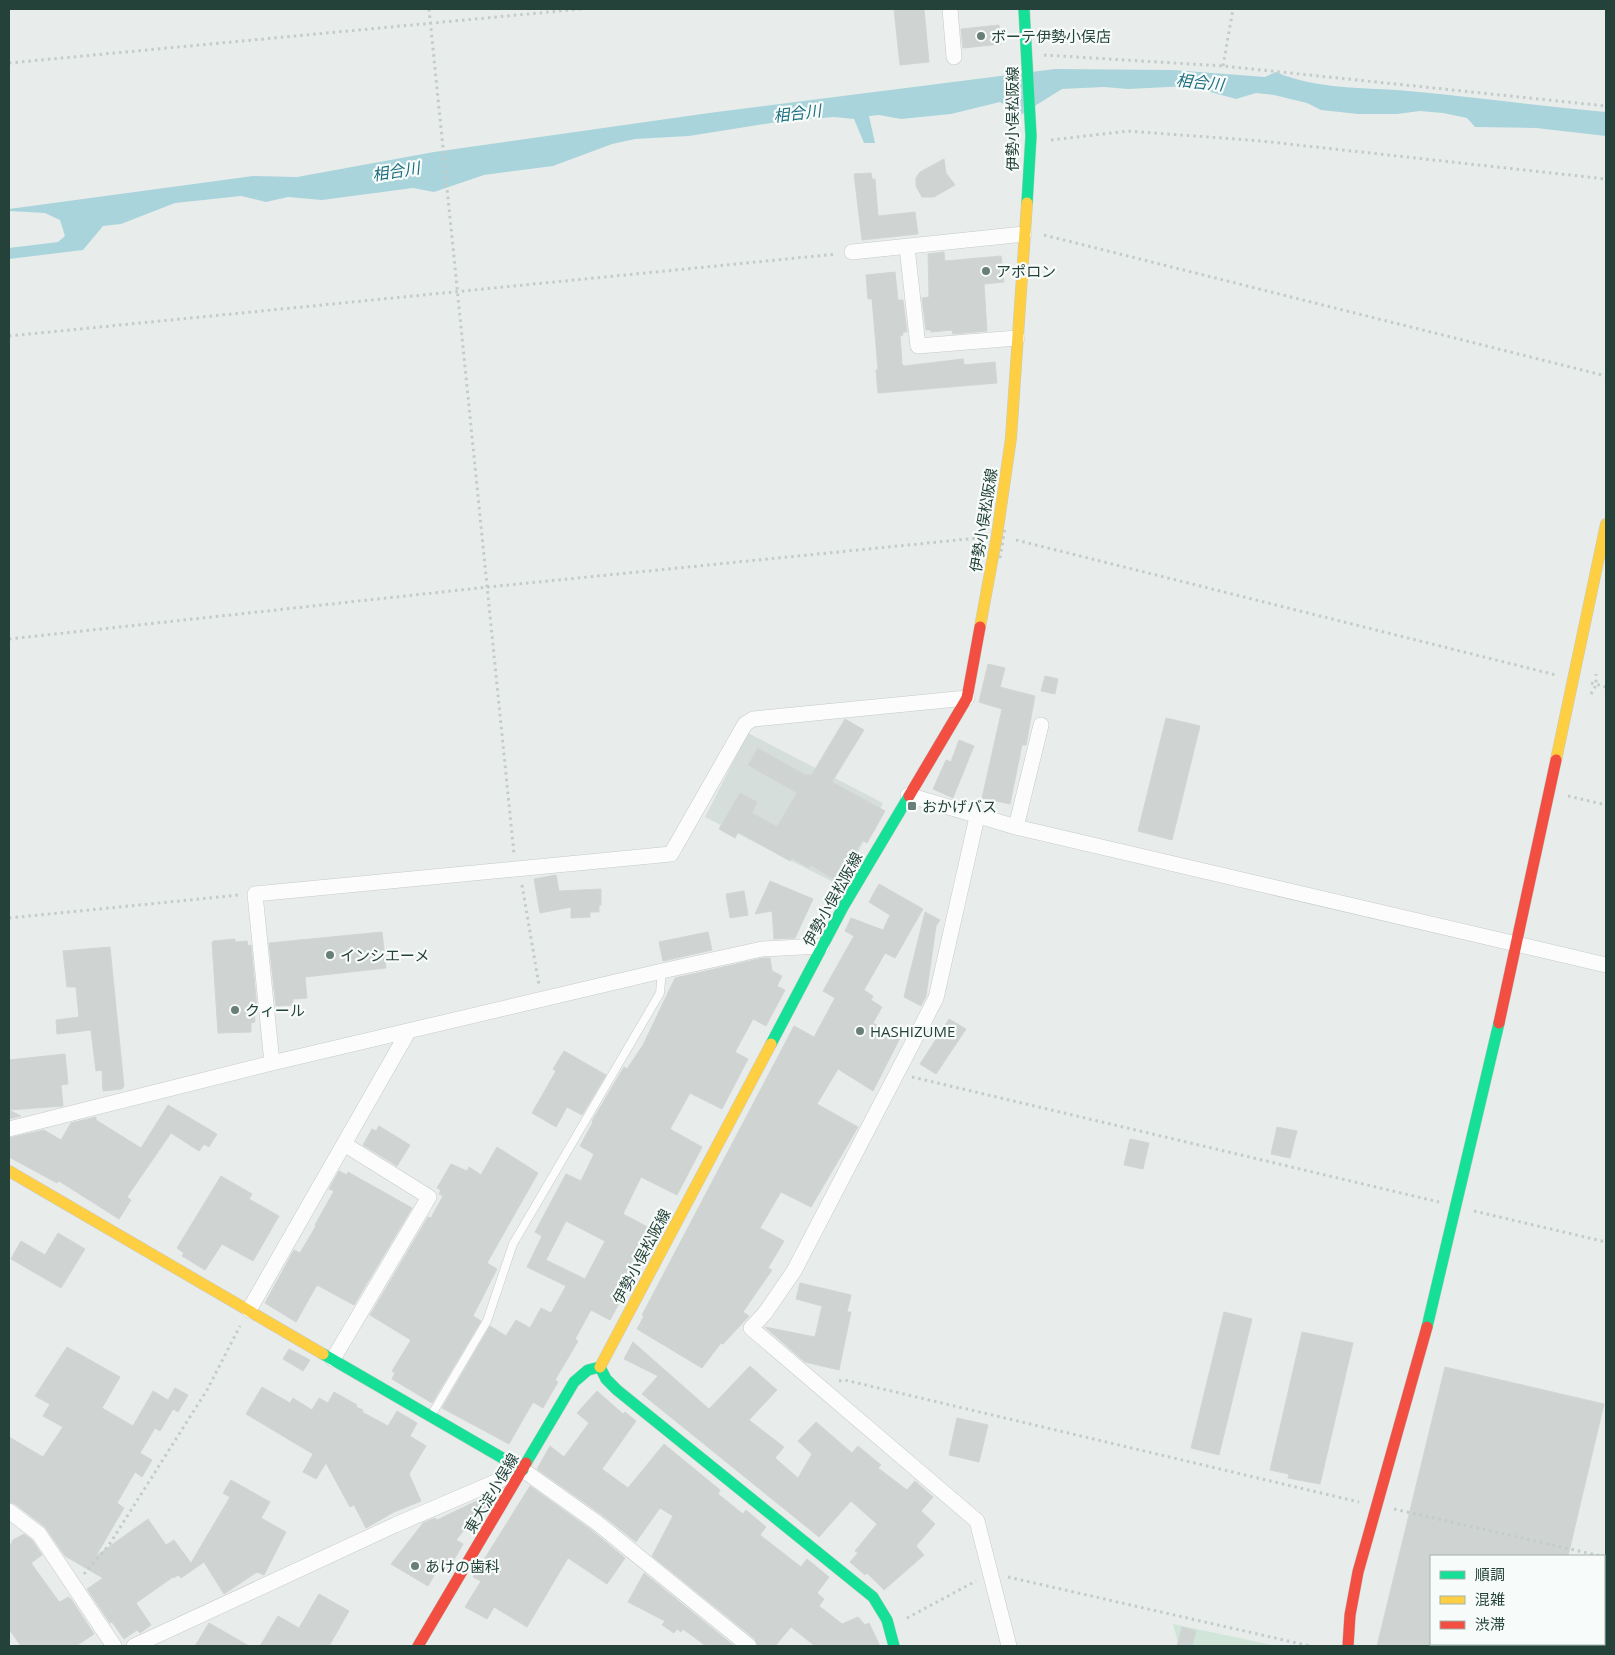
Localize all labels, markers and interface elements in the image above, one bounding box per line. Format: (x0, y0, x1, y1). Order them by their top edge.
place label: ボーテ伊勢小俣店 (991, 26, 1111, 46)
marker: ボーテ伊勢小俣店 (975, 30, 987, 42)
street label: 伊勢小俣松阪線 (1002, 66, 1022, 172)
water label: 相合川 (1175, 69, 1227, 96)
water label: 相合川 (772, 99, 824, 127)
water label: 相合川 (371, 156, 423, 186)
place label: アポロン (996, 261, 1056, 281)
marker: アポロン (980, 265, 992, 277)
street label: 伊勢小俣松阪線 (965, 467, 1001, 573)
place label: おかげバス (922, 796, 997, 816)
marker: おかげバス (906, 800, 918, 812)
street label: 伊勢小俣松阪線 (798, 848, 866, 950)
place label: インシエーメ (340, 945, 429, 965)
marker: インシエーメ (324, 949, 336, 961)
place label: クィール (245, 1000, 305, 1020)
marker: クィール (229, 1004, 241, 1016)
place label: HASHIZUME (870, 1021, 955, 1041)
marker: HASHIZUME (854, 1025, 866, 1037)
street label: 伊勢小俣松阪線 (608, 1205, 674, 1307)
street label: 東大淀小俣線 (459, 1449, 523, 1537)
legend (1430, 1555, 1605, 1645)
place label: あけの歯科 (425, 1556, 500, 1576)
marker: あけの歯科 (409, 1560, 421, 1572)
text: 順調 (1475, 1564, 1505, 1584)
text: 混雑 (1475, 1589, 1505, 1609)
text: 渋滞 (1475, 1614, 1505, 1634)

